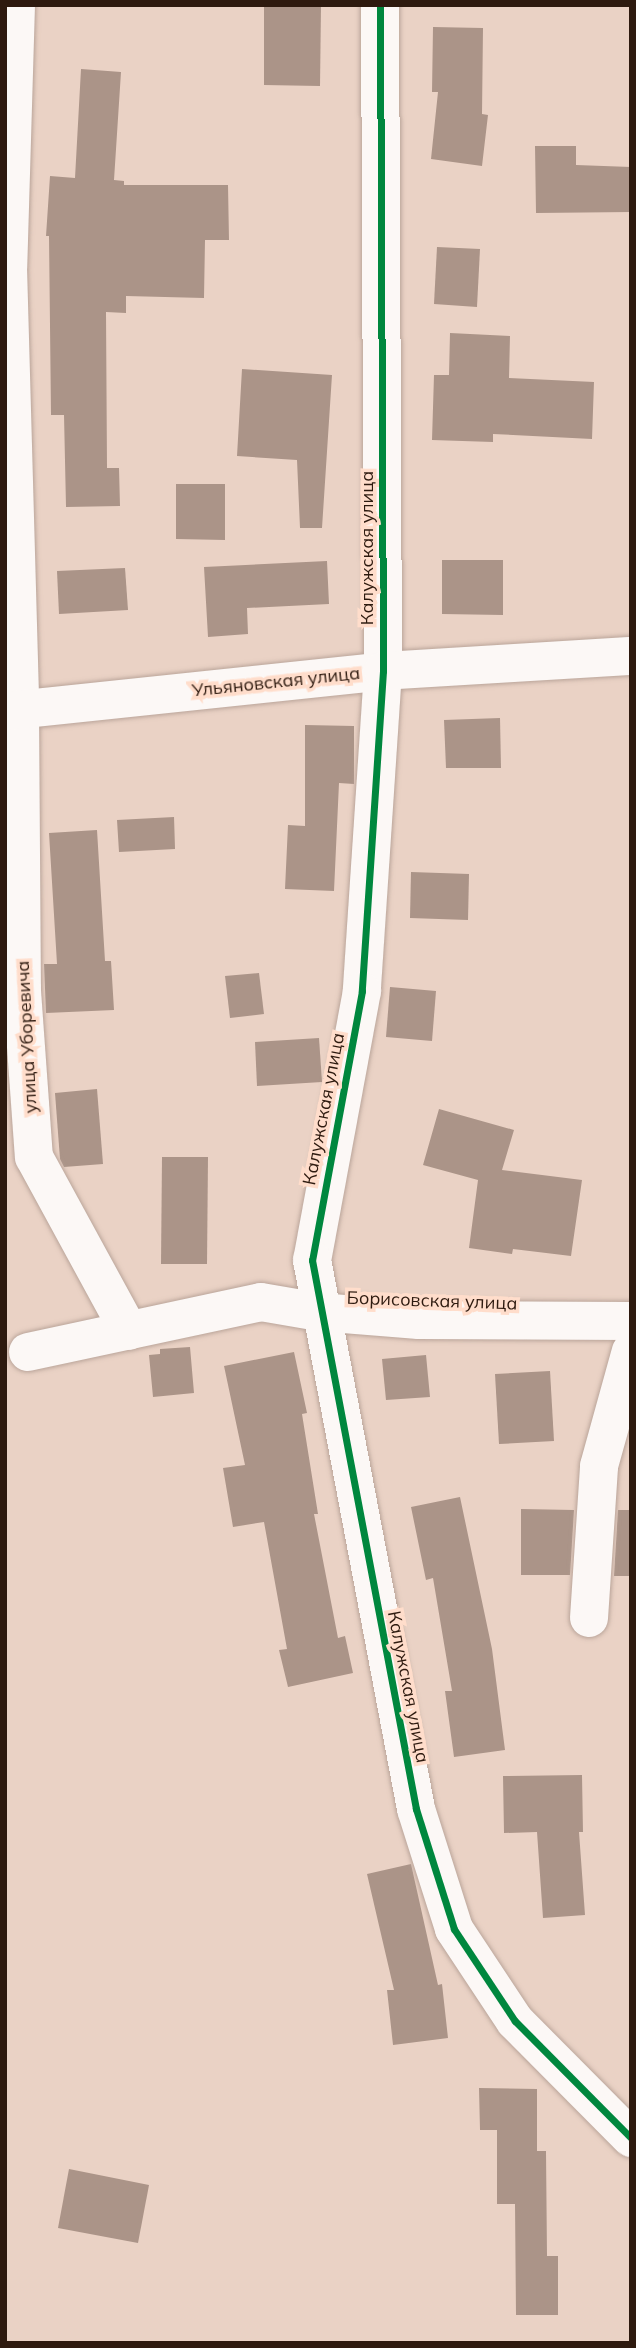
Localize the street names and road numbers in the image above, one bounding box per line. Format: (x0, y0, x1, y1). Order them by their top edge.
street label: Калужская улица (356, 471, 378, 625)
street label: Ульяновская улица (191, 662, 361, 702)
street label: улица Уборевича (12, 960, 42, 1114)
street label: Калужская улица (299, 1031, 349, 1187)
street label: Борисовская улица (346, 1287, 518, 1315)
street label: Калужская улица (383, 1609, 433, 1765)

